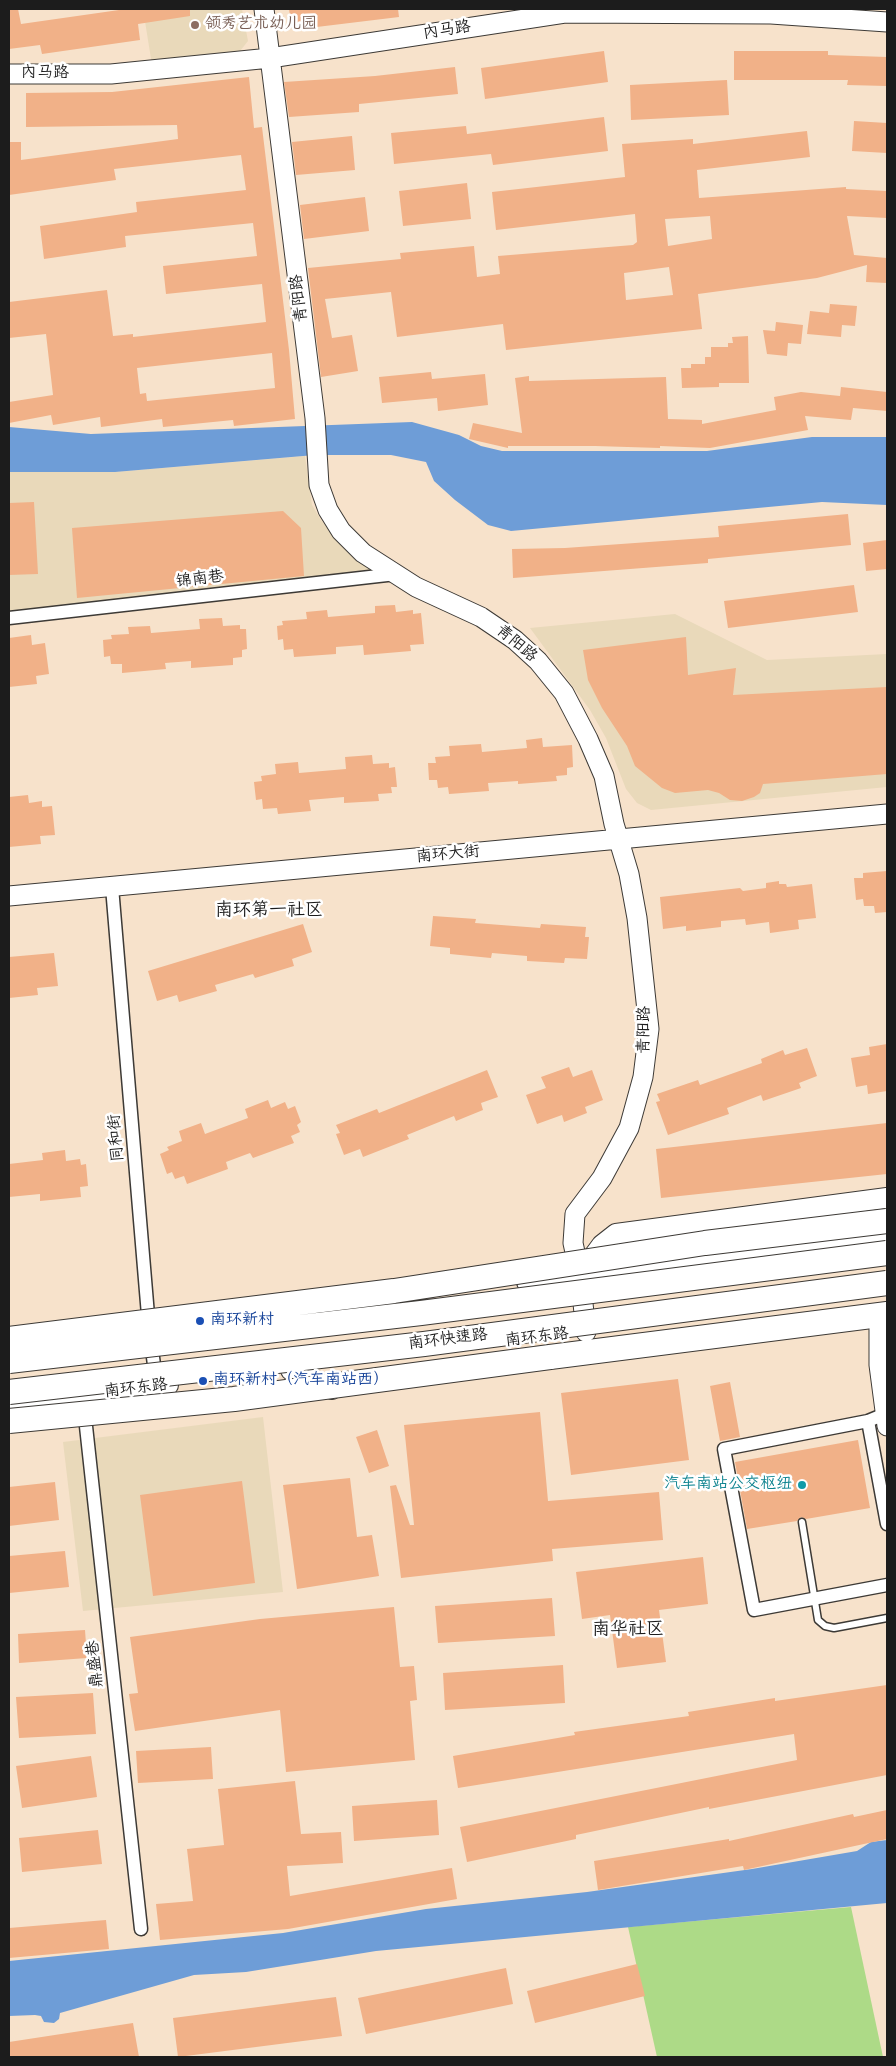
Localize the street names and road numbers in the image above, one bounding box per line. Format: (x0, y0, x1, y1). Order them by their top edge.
street label: 内马路 (422, 18, 472, 44)
street label: 内马路 (21, 64, 69, 84)
street label: 青阳路 (288, 273, 312, 323)
street label: 锦南巷 (175, 568, 225, 592)
street label: 青阳路 (491, 621, 541, 667)
street label: 南环大街 (415, 843, 481, 867)
street label: 青阳路 (635, 1006, 655, 1054)
street label: 同和街 (105, 1113, 129, 1163)
street label: 南环东路 (504, 1325, 570, 1351)
street label: 南环快速路 (407, 1326, 489, 1354)
street label: 南环东路 (103, 1376, 169, 1402)
street label: 鼎盛巷 (84, 1639, 108, 1689)

